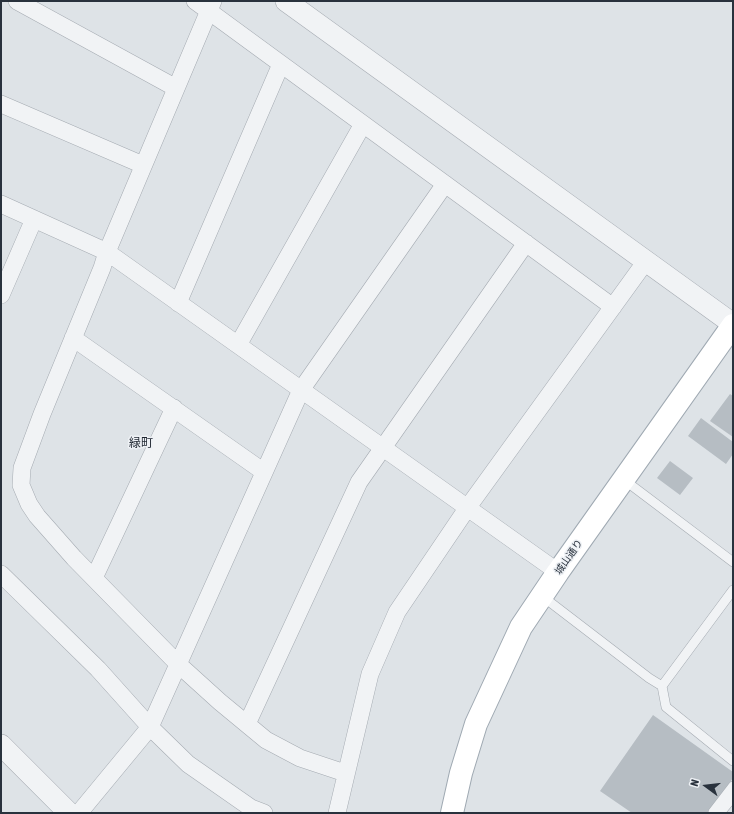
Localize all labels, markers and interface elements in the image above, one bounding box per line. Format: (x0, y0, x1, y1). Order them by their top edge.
district label: 緑町 (129, 436, 153, 450)
street label: 城山通り (553, 537, 585, 577)
north arrow (686, 766, 726, 806)
text: N (688, 778, 701, 788)

